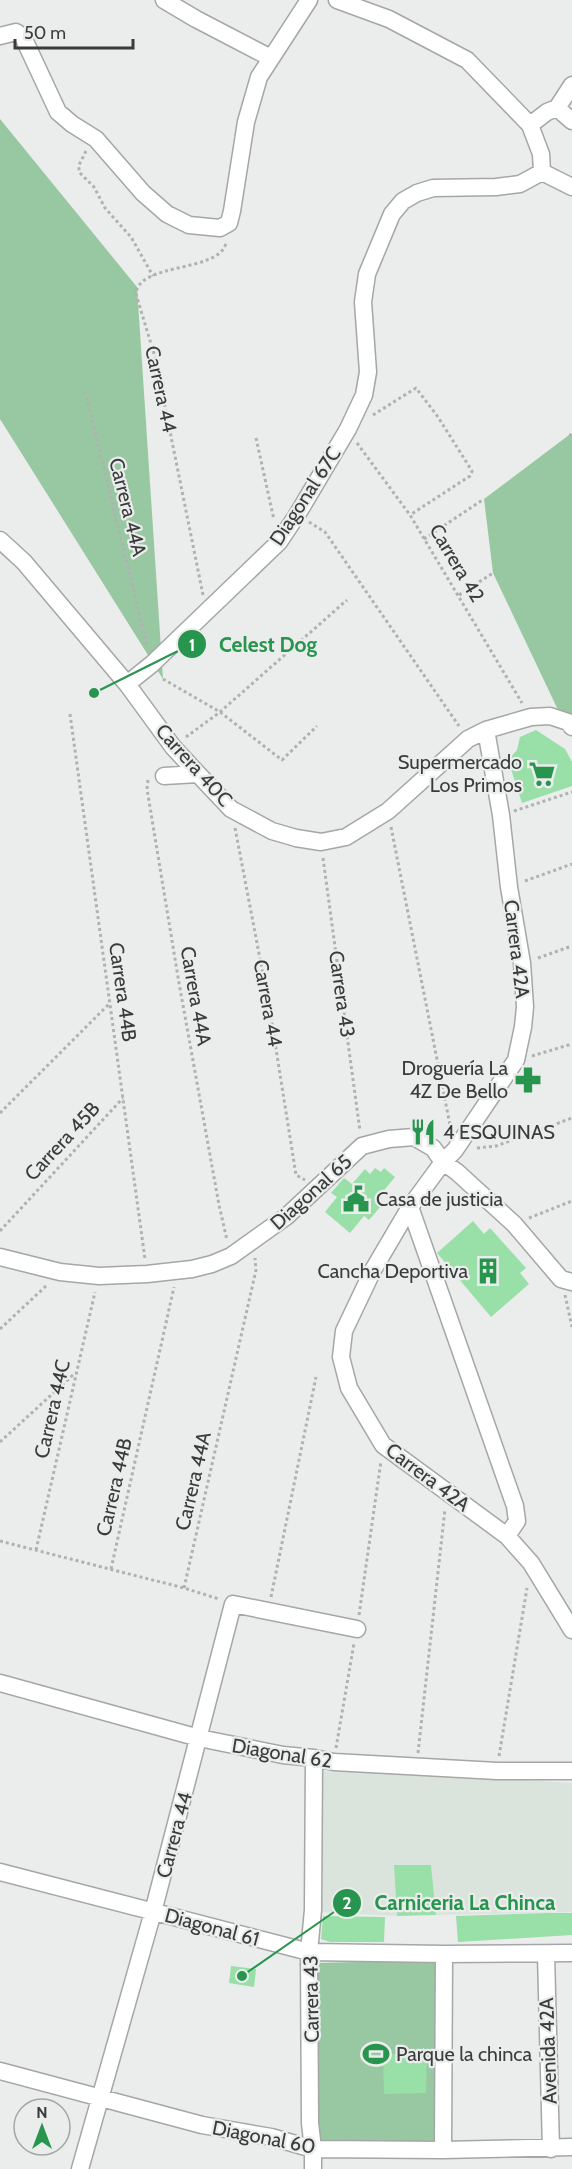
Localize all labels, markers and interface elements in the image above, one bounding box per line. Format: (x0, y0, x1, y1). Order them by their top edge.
scale bar (15, 12, 134, 50)
text: 50 m (24, 22, 66, 44)
street label: Carrera 44 (140, 343, 182, 435)
street label: Diagonal 67C (264, 442, 346, 550)
street label: Carrera 44A (104, 455, 152, 559)
street label: Carrera 42 (424, 520, 490, 606)
callout: Celest Dog (177, 625, 329, 664)
text: Celest Dog (219, 632, 317, 657)
text: 1 (189, 634, 195, 656)
street label: Carrera 40C (151, 719, 237, 811)
place label: Supermercado Los Primos (398, 750, 522, 797)
supermarket icon: Supermercado Los Primos (527, 759, 557, 789)
street label: Carrera 42A (499, 898, 535, 1000)
street label: Carrera 44B (104, 941, 142, 1043)
street label: Carrera 44A (175, 945, 217, 1048)
street label: Carrera 43 (324, 949, 360, 1039)
street label: Carrera 44 (249, 958, 288, 1049)
place label: Droguería La 4Z De Bello (402, 1056, 508, 1103)
pharmacy icon: Droguería La 4Z De Bello (513, 1065, 543, 1095)
street label: Carrera 45B (19, 1097, 105, 1185)
restaurant icon: 4 ESQUINAS (408, 1117, 438, 1147)
place label: 4 ESQUINAS (443, 1120, 555, 1144)
street label: Diagonal 65 (265, 1149, 357, 1235)
public building icon: Casa de justicia (341, 1184, 371, 1214)
place label: Casa de justicia (376, 1187, 503, 1211)
building icon: Cancha Deportiva (473, 1256, 503, 1286)
place label: Cancha Deportiva (317, 1259, 468, 1283)
street label: Carrera 44C (29, 1357, 75, 1461)
street label: Carrera 44A (170, 1429, 216, 1533)
street label: Carrera 44B (91, 1436, 137, 1538)
street label: Carrera 42A (381, 1438, 475, 1517)
street label: Diagonal 62 (230, 1733, 334, 1773)
street label: Carrera 44 (151, 1789, 197, 1881)
callout: Carniceria La Chinca (332, 1883, 567, 1922)
text: Carniceria La Chinca (375, 1890, 556, 1915)
text: 2 (342, 1892, 352, 1914)
street label: Diagonal 61 (162, 1903, 262, 1951)
street label: Carrera 43 (298, 1955, 324, 2043)
street label: Avenida 42A (534, 1997, 562, 2105)
sports icon: Parque la chinca (361, 2039, 391, 2069)
place label: Parque la chinca (396, 2042, 532, 2066)
north arrow (12, 2097, 72, 2157)
text: N (36, 2103, 48, 2122)
street label: Diagonal 60 (210, 2115, 318, 2159)

